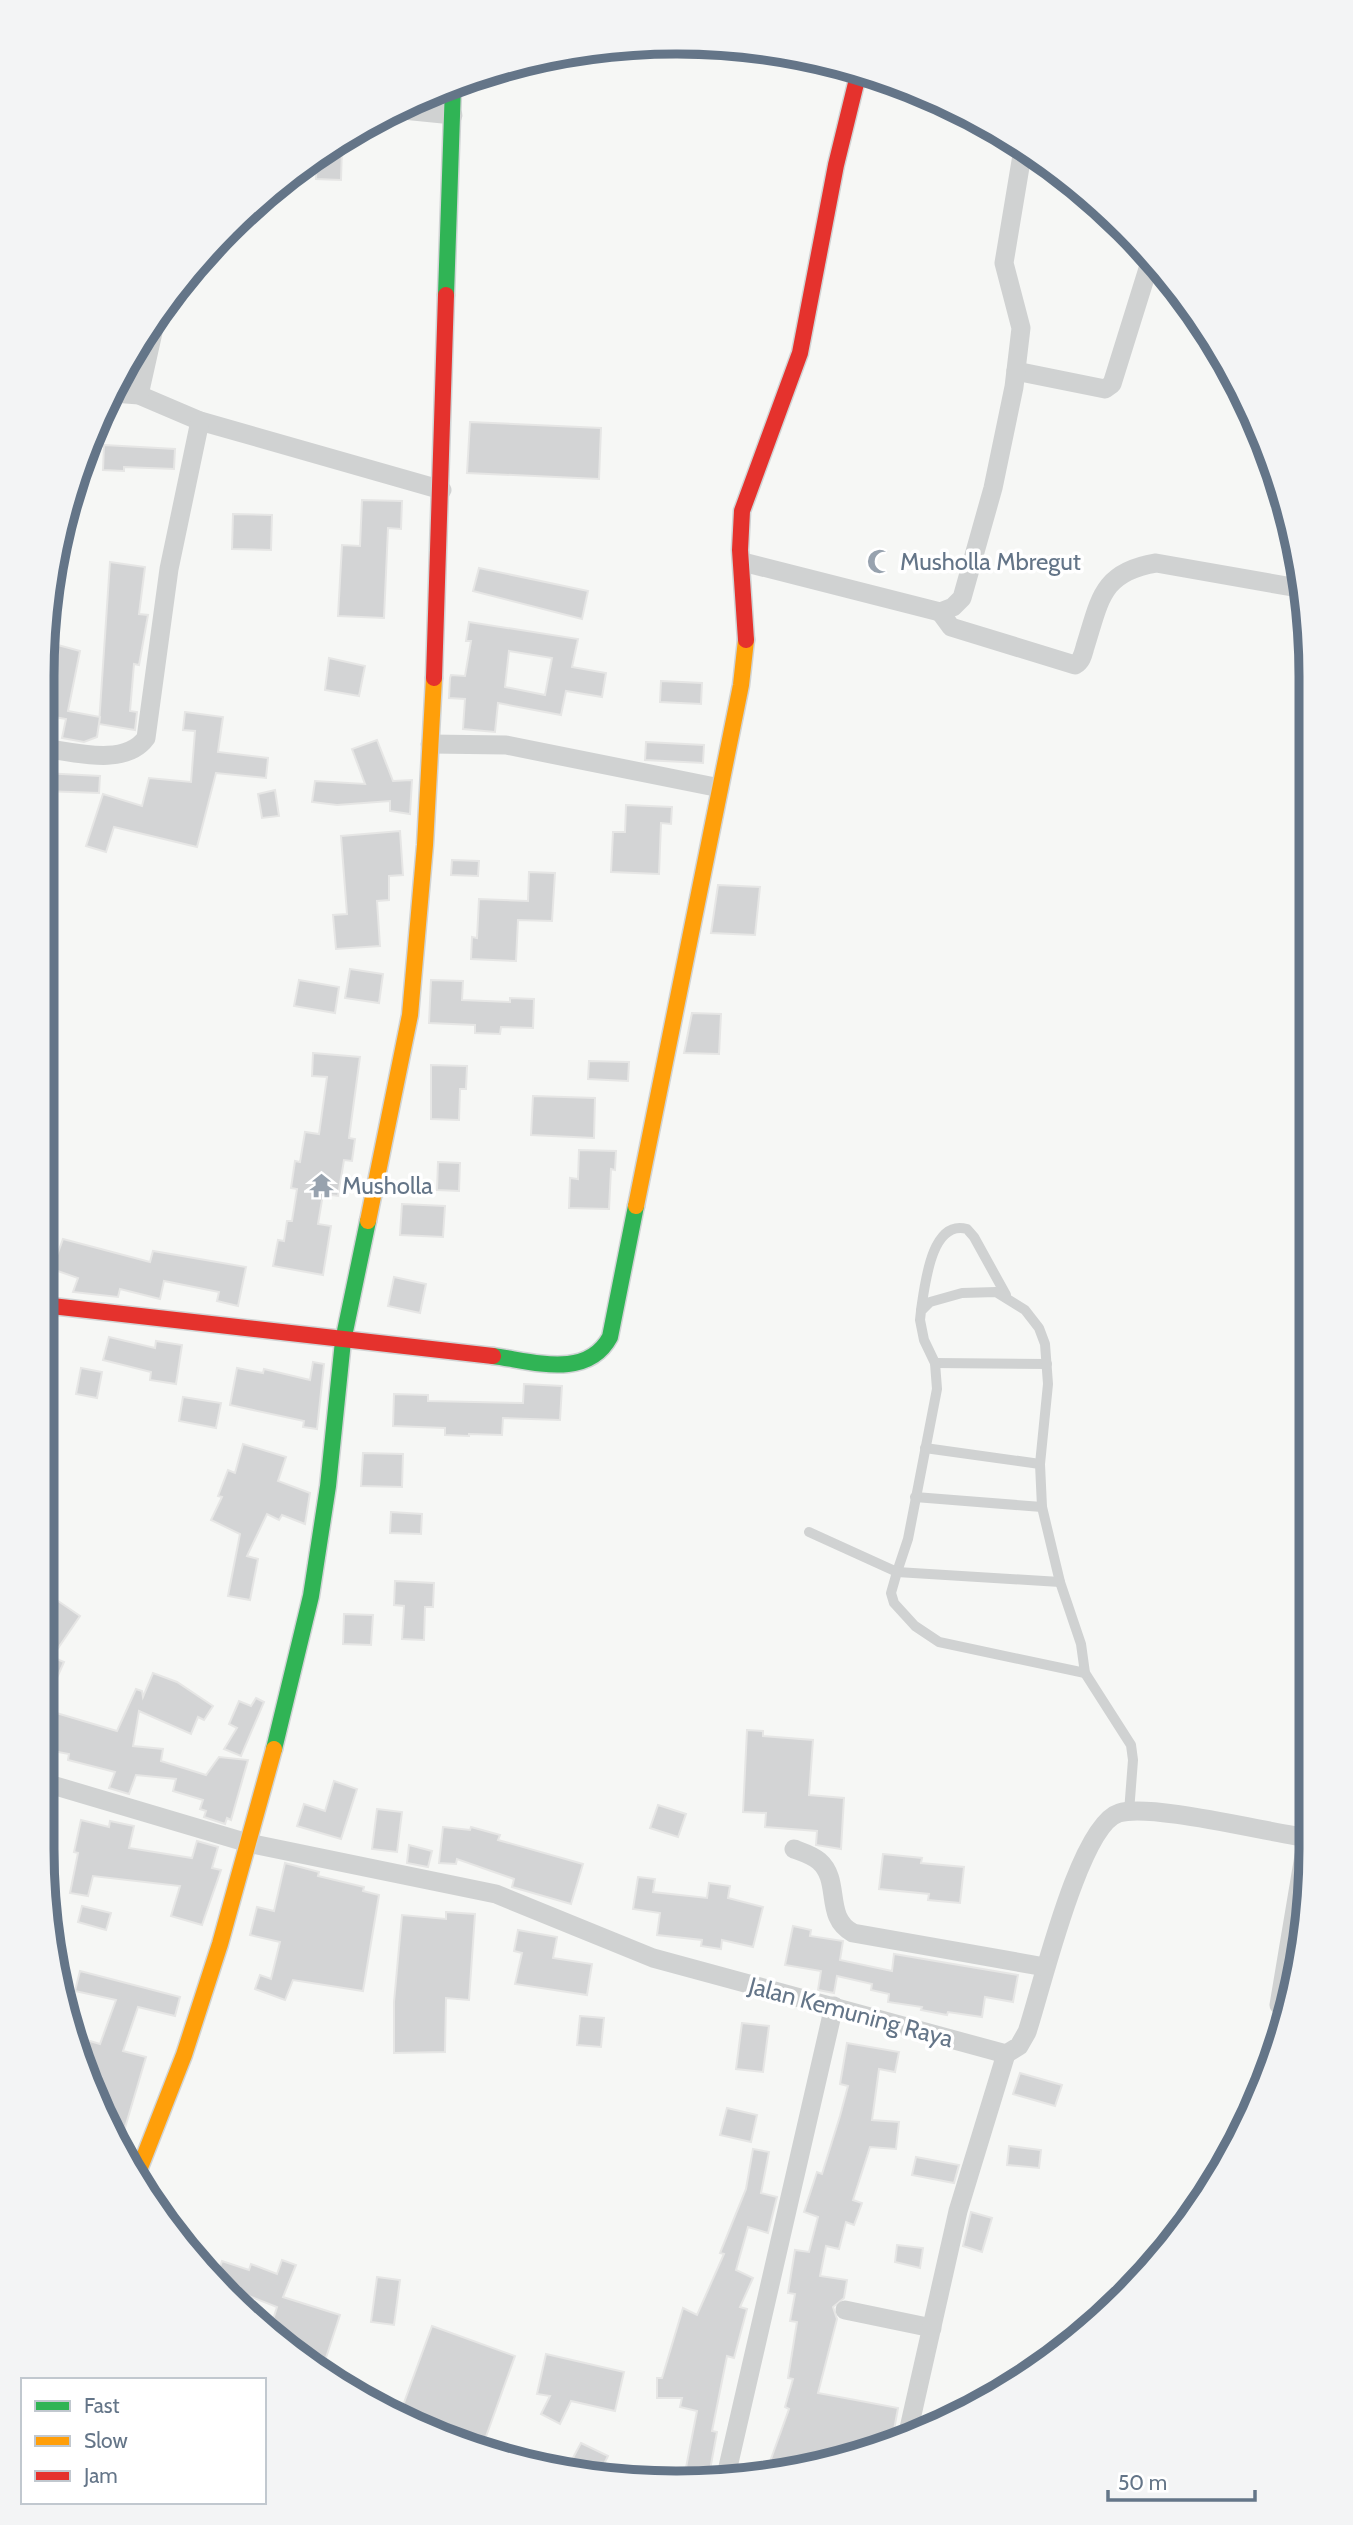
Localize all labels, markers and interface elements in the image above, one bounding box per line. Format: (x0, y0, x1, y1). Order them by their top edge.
mosque icon: Musholla Mbregut (866, 547, 894, 575)
place label: Musholla Mbregut (900, 547, 1081, 576)
temple icon: Musholla (308, 1171, 336, 1199)
place label: Musholla (342, 1171, 433, 1200)
street label: Jalan Kemuning Raya (745, 1971, 957, 2053)
legend (21, 2378, 266, 2504)
text: Fast (84, 2393, 120, 2418)
text: Slow (84, 2428, 128, 2453)
scale bar (1108, 2458, 1255, 2502)
text: Jam (83, 2463, 118, 2488)
text: 50 m (1118, 2470, 1167, 2495)

